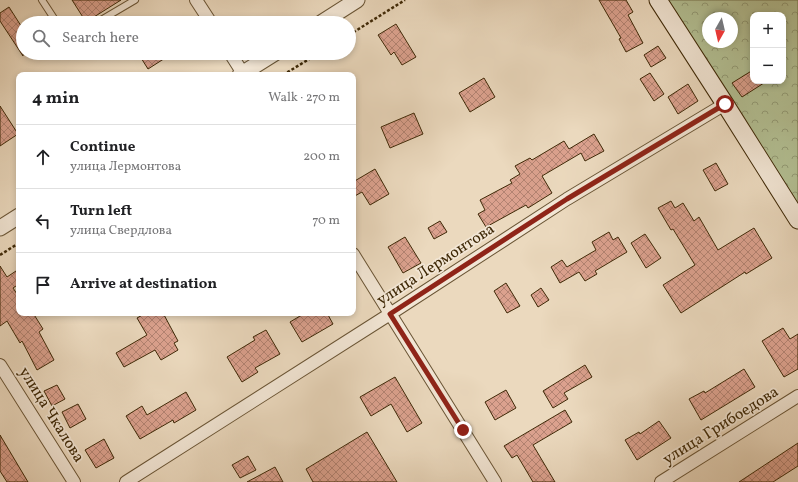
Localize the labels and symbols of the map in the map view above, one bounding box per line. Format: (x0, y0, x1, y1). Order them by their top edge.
north arrow (702, 12, 738, 48)
route start (716, 95, 734, 113)
street label: улица Лермонтова (373, 219, 499, 311)
street label: улица Чкалова (13, 363, 89, 467)
street label: улица Грибоедова (659, 381, 783, 471)
route end (454, 421, 472, 439)

